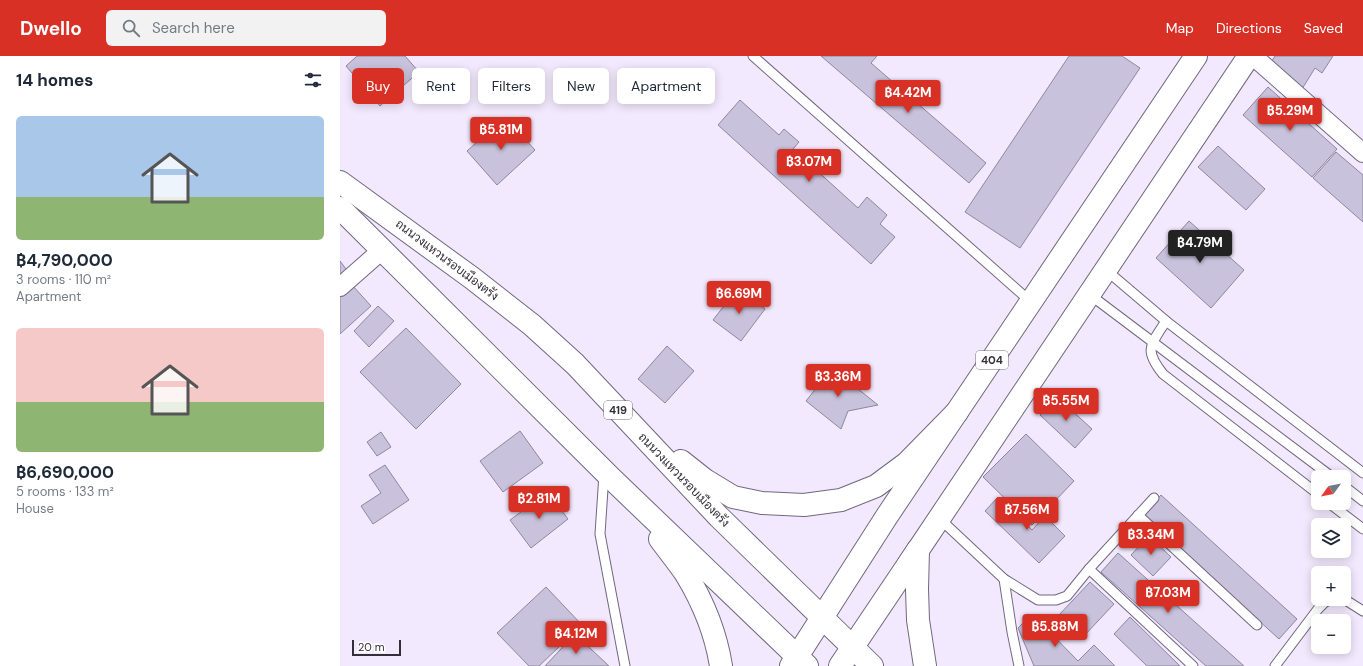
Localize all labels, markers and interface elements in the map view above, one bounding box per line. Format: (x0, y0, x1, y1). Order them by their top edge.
search box (106, 10, 386, 46)
text: Dwello (20, 16, 82, 41)
icon: search (120, 17, 142, 39)
text: Search here (152, 18, 235, 38)
text: Map (1166, 19, 1194, 37)
text: Directions (1216, 19, 1282, 37)
text: Saved (1304, 19, 1343, 37)
chip: Buy (352, 68, 404, 104)
chip: Rent (412, 68, 470, 104)
chip: Filters (478, 68, 545, 104)
chip: New (553, 68, 609, 104)
chip: Apartment (617, 68, 715, 104)
text: 14 homes (16, 69, 93, 91)
icon: filters (302, 69, 324, 91)
pin: ฿4.42M (875, 80, 941, 114)
text: ฿4.42M (884, 84, 932, 101)
pin: ฿5.29M (1257, 98, 1323, 132)
text: ฿5.29M (1267, 102, 1313, 119)
pin: ฿5.81M (468, 117, 534, 151)
text: ฿5.81M (479, 121, 523, 138)
icon: home (134, 142, 206, 214)
pin: ฿3.07M (776, 149, 842, 183)
text: ฿3.07M (786, 153, 832, 170)
street label: ถนนวงแหวนรอบเมืองตรัง (392, 216, 502, 304)
pin: ฿4.79M (1167, 230, 1233, 264)
text: ฿4.79M (1177, 234, 1223, 251)
text: ฿4,790,000 (16, 249, 113, 271)
text: 3 rooms · 110 m² (16, 271, 111, 288)
pin: ฿6.69M (706, 281, 772, 315)
text: ฿6.69M (716, 285, 762, 302)
text: Apartment (16, 288, 81, 305)
road number: 404 (976, 351, 1008, 369)
icon: home (134, 354, 206, 426)
pin: ฿3.36M (805, 364, 871, 398)
text: ฿3.36M (815, 368, 861, 385)
pin: ฿5.55M (1033, 388, 1099, 422)
text: ฿5.55M (1043, 392, 1089, 409)
road number: 419 (604, 401, 632, 419)
street label: ถนนวงแหวนรอบเมืองตรัง (635, 430, 733, 530)
text: ฿6,690,000 (16, 461, 114, 483)
north arrow (1311, 470, 1351, 510)
map controls (1311, 470, 1351, 654)
text: 5 rooms · 133 m² (16, 483, 114, 500)
pin: ฿2.81M (506, 486, 572, 520)
text: ฿2.81M (518, 490, 560, 507)
pin: ฿7.56M (994, 497, 1060, 531)
text: House (16, 500, 54, 517)
text: ฿7.56M (1004, 501, 1050, 518)
button: layers (1311, 518, 1351, 558)
pin: ฿3.34M (1118, 522, 1184, 556)
text: ฿3.34M (1128, 526, 1174, 543)
button: + (1311, 566, 1351, 606)
pin: ฿7.03M (1135, 580, 1201, 614)
text: ฿7.03M (1145, 584, 1191, 601)
pin: ฿5.88M (1022, 614, 1088, 648)
button: − (1311, 614, 1351, 654)
text: ฿5.88M (1031, 618, 1079, 635)
pin: ฿4.12M (543, 621, 609, 655)
text: ฿4.12M (555, 625, 597, 642)
scale bar (352, 638, 401, 657)
text: 20 m (358, 640, 384, 654)

